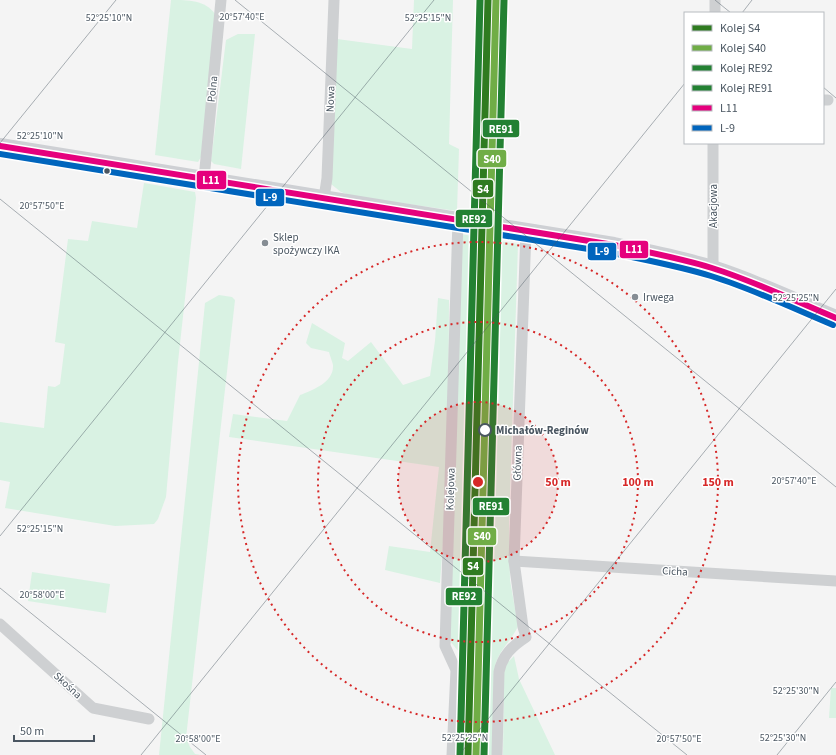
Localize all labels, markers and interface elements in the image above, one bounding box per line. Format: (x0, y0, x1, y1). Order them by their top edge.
text: 20°57'40"E (219, 10, 265, 24)
text: 52°25'10"N (86, 11, 132, 25)
text: 52°25'15"N (405, 11, 451, 25)
legend (684, 12, 824, 144)
text: Kolej S4 (720, 20, 760, 37)
text: Kolej S40 (720, 40, 766, 57)
text: Kolej RE92 (720, 60, 773, 77)
street label: Polna (204, 75, 221, 103)
text: Kolej RE91 (720, 80, 773, 97)
street label: Nowa (323, 86, 338, 112)
text: L11 (720, 100, 738, 117)
line badge: RE91 (482, 119, 520, 138)
text: L-9 (720, 120, 735, 137)
text: RE91 (489, 122, 513, 137)
text: 52°25'10"N (17, 129, 63, 143)
line badge: S40 (477, 149, 507, 168)
text: S40 (483, 152, 501, 167)
unlabelled marker (102, 166, 112, 176)
line badge: L11 (196, 170, 227, 190)
text: L11 (202, 173, 220, 188)
line badge: S4 (472, 179, 494, 198)
text: S4 (477, 182, 489, 197)
street label: Akacjowa (706, 184, 721, 228)
line badge: L-9 (255, 188, 285, 207)
text: L-9 (263, 190, 278, 205)
text: 20°57'50"E (19, 199, 65, 213)
line badge: RE92 (455, 209, 493, 228)
text: RE92 (462, 212, 486, 227)
place label: Sklep spożywczy IKA (273, 230, 339, 258)
marker: Sklep spożywczy IKA (260, 238, 270, 248)
line badge: L11 (619, 240, 649, 259)
line badge: L-9 (587, 242, 617, 261)
text: L11 (625, 242, 643, 257)
text: L-9 (595, 244, 610, 259)
place label: Irwega (643, 290, 674, 305)
text: 52°25'25"N (773, 291, 819, 305)
marker: Irwega (630, 292, 640, 302)
marker: Michałów-Reginów (478, 423, 492, 437)
place label: Michałów-Reginów (496, 423, 589, 438)
street label: Główna (509, 445, 526, 481)
street label: Kolejowa (442, 468, 459, 511)
text: 50 m (545, 474, 571, 491)
text: 100 m (622, 474, 654, 491)
text: 150 m (702, 474, 734, 491)
text: 20°57'40"E (771, 474, 817, 488)
centre of rings (471, 475, 485, 489)
line badge: RE91 (472, 497, 510, 516)
text: RE91 (479, 499, 503, 514)
text: 52°25'15"N (17, 522, 63, 536)
line badge: S40 (467, 527, 497, 546)
text: S40 (473, 529, 491, 544)
line badge: S4 (462, 557, 484, 576)
text: S4 (467, 559, 479, 574)
street label: Cicha (662, 563, 688, 580)
line badge: RE92 (445, 587, 483, 606)
text: 20°58'00"E (19, 588, 65, 602)
text: RE92 (452, 589, 476, 604)
street label: Skośna (50, 669, 85, 702)
text: 52°25'30"N (773, 684, 819, 698)
scale bar (14, 717, 94, 743)
text: 50 m (20, 723, 44, 740)
text: 52°25'25"N (442, 731, 488, 745)
text: 52°25'30"N (760, 731, 806, 745)
text: 20°58'00"E (175, 732, 221, 746)
text: 20°57'50"E (656, 732, 702, 746)

